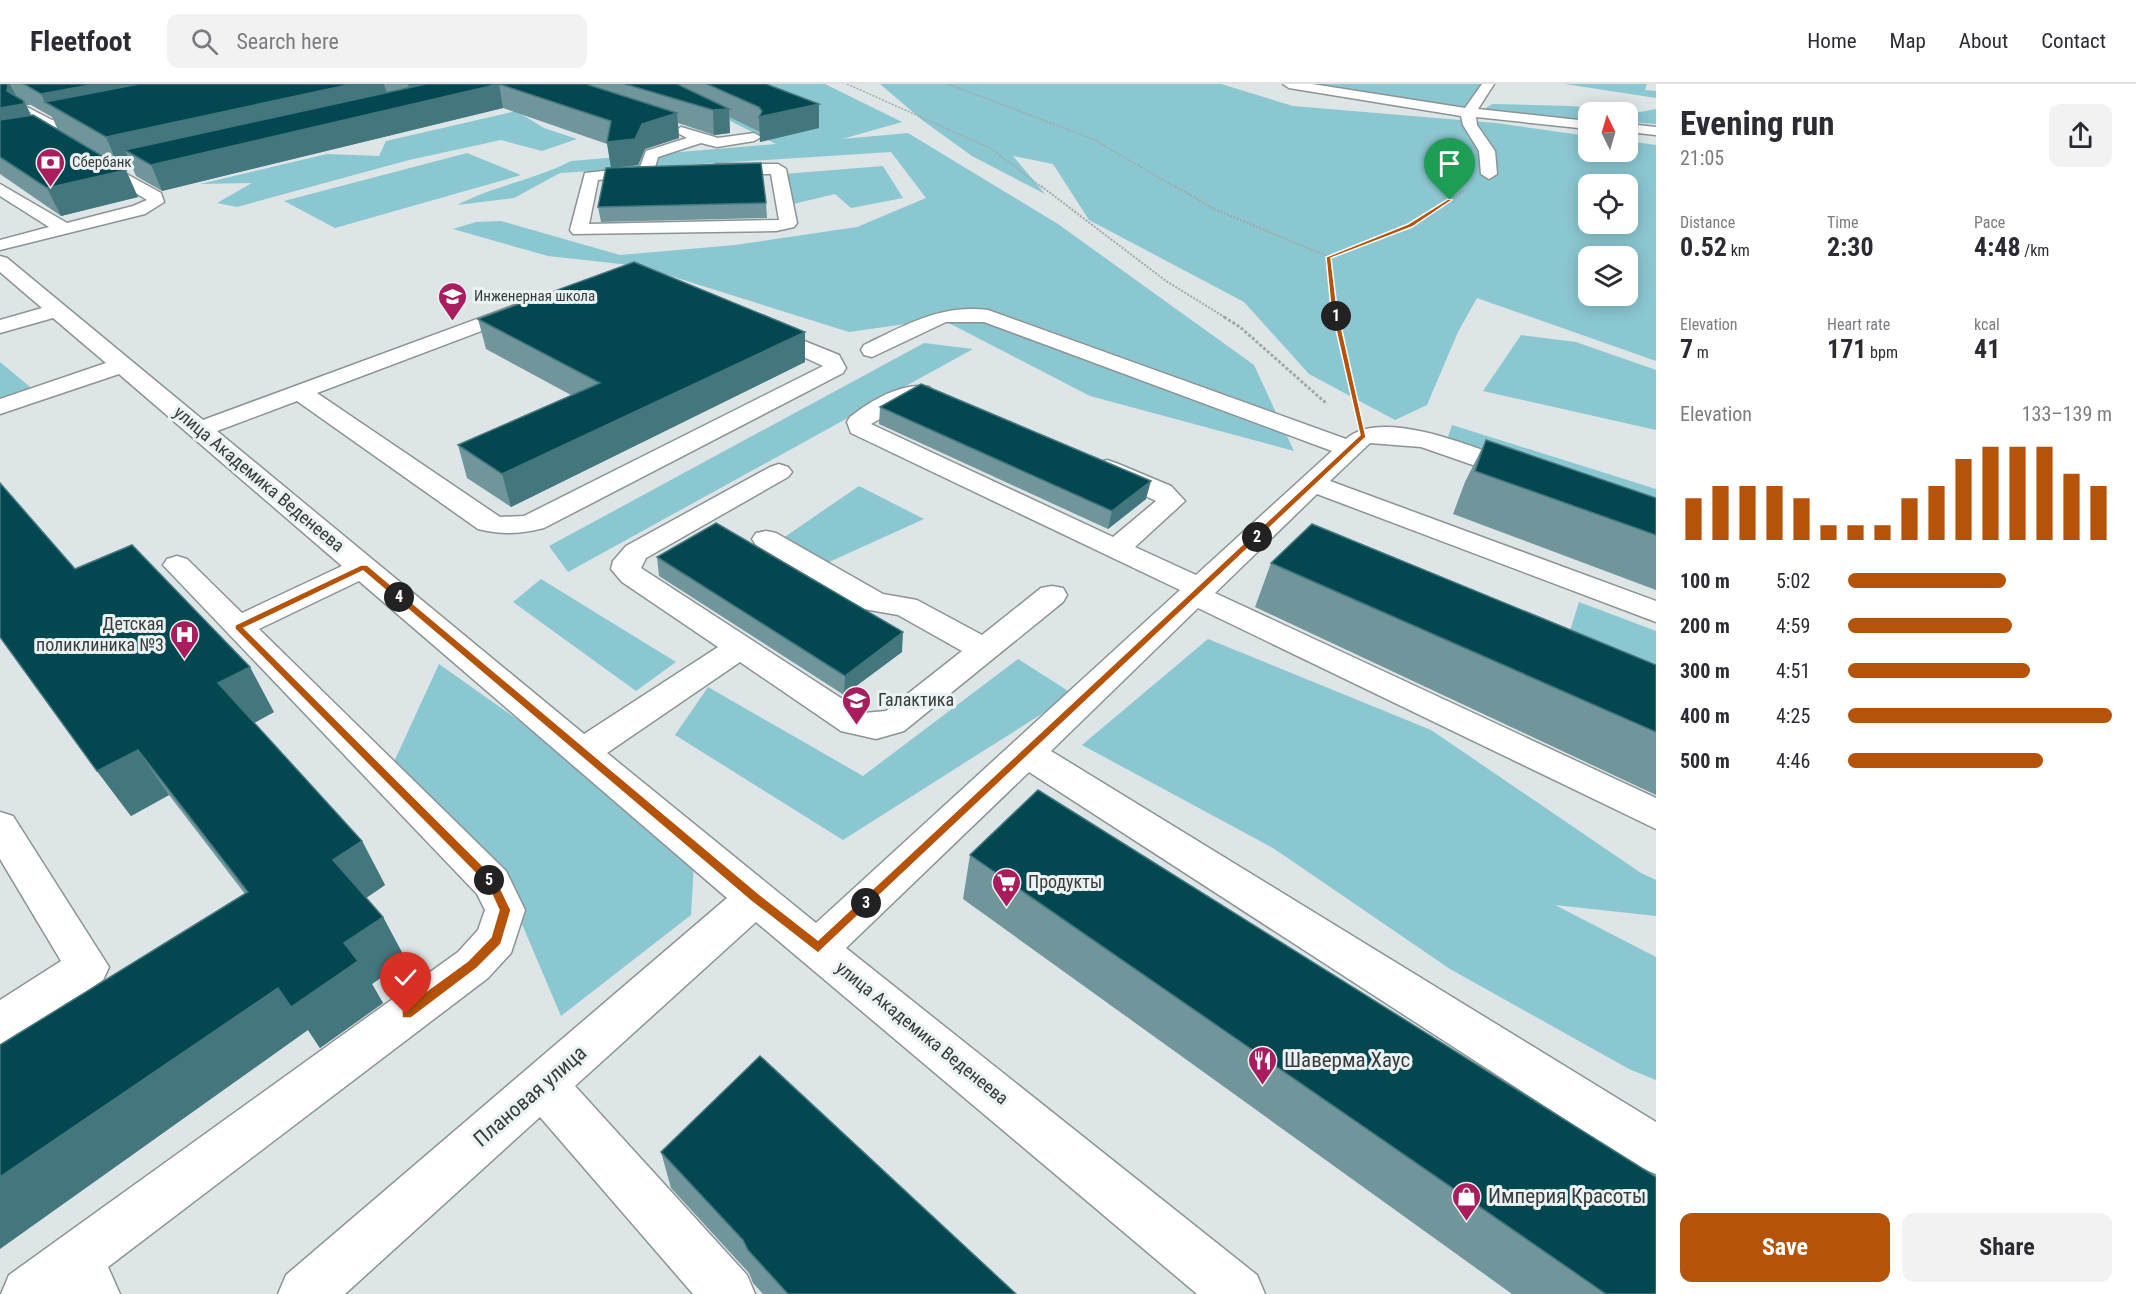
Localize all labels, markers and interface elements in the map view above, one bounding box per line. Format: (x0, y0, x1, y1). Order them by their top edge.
search box (167, 14, 587, 68)
text: Fleetfoot (30, 25, 131, 58)
icon: search (188, 25, 221, 58)
text: Search here (236, 29, 339, 54)
text: Home (1807, 29, 1857, 53)
text: Map (1890, 29, 1926, 53)
text: About (1959, 29, 2008, 53)
text: Contact (2041, 29, 2106, 53)
north arrow (1578, 102, 1638, 162)
map controls (1578, 102, 1638, 306)
text: Evening run (1680, 104, 1835, 143)
button: share (2049, 104, 2112, 167)
pin (1424, 138, 1475, 200)
bank icon: Сбербанк (35, 146, 67, 188)
text: 21:05 (1680, 146, 1724, 170)
icon: arrive (1433, 147, 1466, 180)
place label: Сбербанк (72, 153, 132, 171)
button: locate (1578, 174, 1638, 234)
text: Distance (1680, 213, 1735, 232)
text: Time (1827, 213, 1859, 232)
text: Pace (1974, 213, 2005, 232)
text: 0.52 (1680, 232, 1727, 262)
text: 2:30 (1827, 232, 1874, 262)
text: 4:48 (1974, 232, 2021, 262)
text: km (1727, 241, 1750, 260)
text: /km (2021, 241, 2049, 260)
button: layers (1578, 246, 1638, 306)
school or university icon: Инженерная школа (437, 280, 469, 322)
place label: Инженерная школа (474, 287, 595, 305)
pin: 1 (1321, 301, 1351, 331)
text: 1 (1332, 306, 1340, 325)
text: Elevation (1680, 315, 1738, 334)
text: Heart rate (1827, 315, 1890, 334)
text: kcal (1974, 315, 2000, 334)
text: 7 (1680, 334, 1693, 364)
text: 171 (1827, 334, 1866, 364)
text: 41 (1974, 334, 2000, 364)
text: m (1693, 343, 1709, 362)
text: bpm (1866, 343, 1898, 362)
street label: улица Академика Веденеева (170, 401, 349, 556)
text: Elevation (1680, 402, 1752, 426)
text: 133–139 m (2022, 402, 2112, 426)
pin: 2 (1242, 522, 1272, 552)
text: 2 (1253, 527, 1261, 546)
text: 100 m (1680, 569, 1730, 593)
text: 5:02 (1776, 569, 1810, 593)
pin: 4 (384, 582, 414, 612)
text: 4 (395, 587, 403, 606)
place label: Детская поликлиника №3 (36, 613, 164, 655)
text: 200 m (1680, 614, 1730, 638)
text: 4:59 (1776, 614, 1810, 638)
hospital icon: Детская поликлиника №3 (169, 618, 201, 660)
text: 300 m (1680, 659, 1730, 683)
text: 4:51 (1776, 659, 1810, 683)
school or university icon: Галактика (841, 684, 873, 726)
place label: Галактика (878, 689, 954, 710)
text: 400 m (1680, 704, 1730, 728)
text: 4:25 (1776, 704, 1810, 728)
text: 500 m (1680, 749, 1730, 773)
text: 4:46 (1776, 749, 1810, 773)
pin: 5 (474, 865, 504, 895)
supermarket icon: Продукты (991, 866, 1023, 908)
text: 5 (485, 870, 493, 889)
place label: Продукты (1028, 871, 1102, 892)
pin: 3 (851, 888, 881, 918)
text: 3 (862, 893, 870, 912)
pin (380, 952, 431, 1014)
street label: улица Академика Веденеева (832, 957, 1013, 1109)
icon: check (389, 961, 422, 994)
street label: Плановая улица (469, 1041, 591, 1151)
restaurant icon: Шаверма Хаус (1247, 1044, 1279, 1086)
place label: Шаверма Хаус (1284, 1048, 1410, 1072)
shop icon: Империя Красоты (1451, 1180, 1483, 1222)
place label: Империя Красоты (1488, 1184, 1646, 1208)
button: Save (1680, 1213, 1890, 1282)
button: Share (1902, 1213, 2112, 1282)

